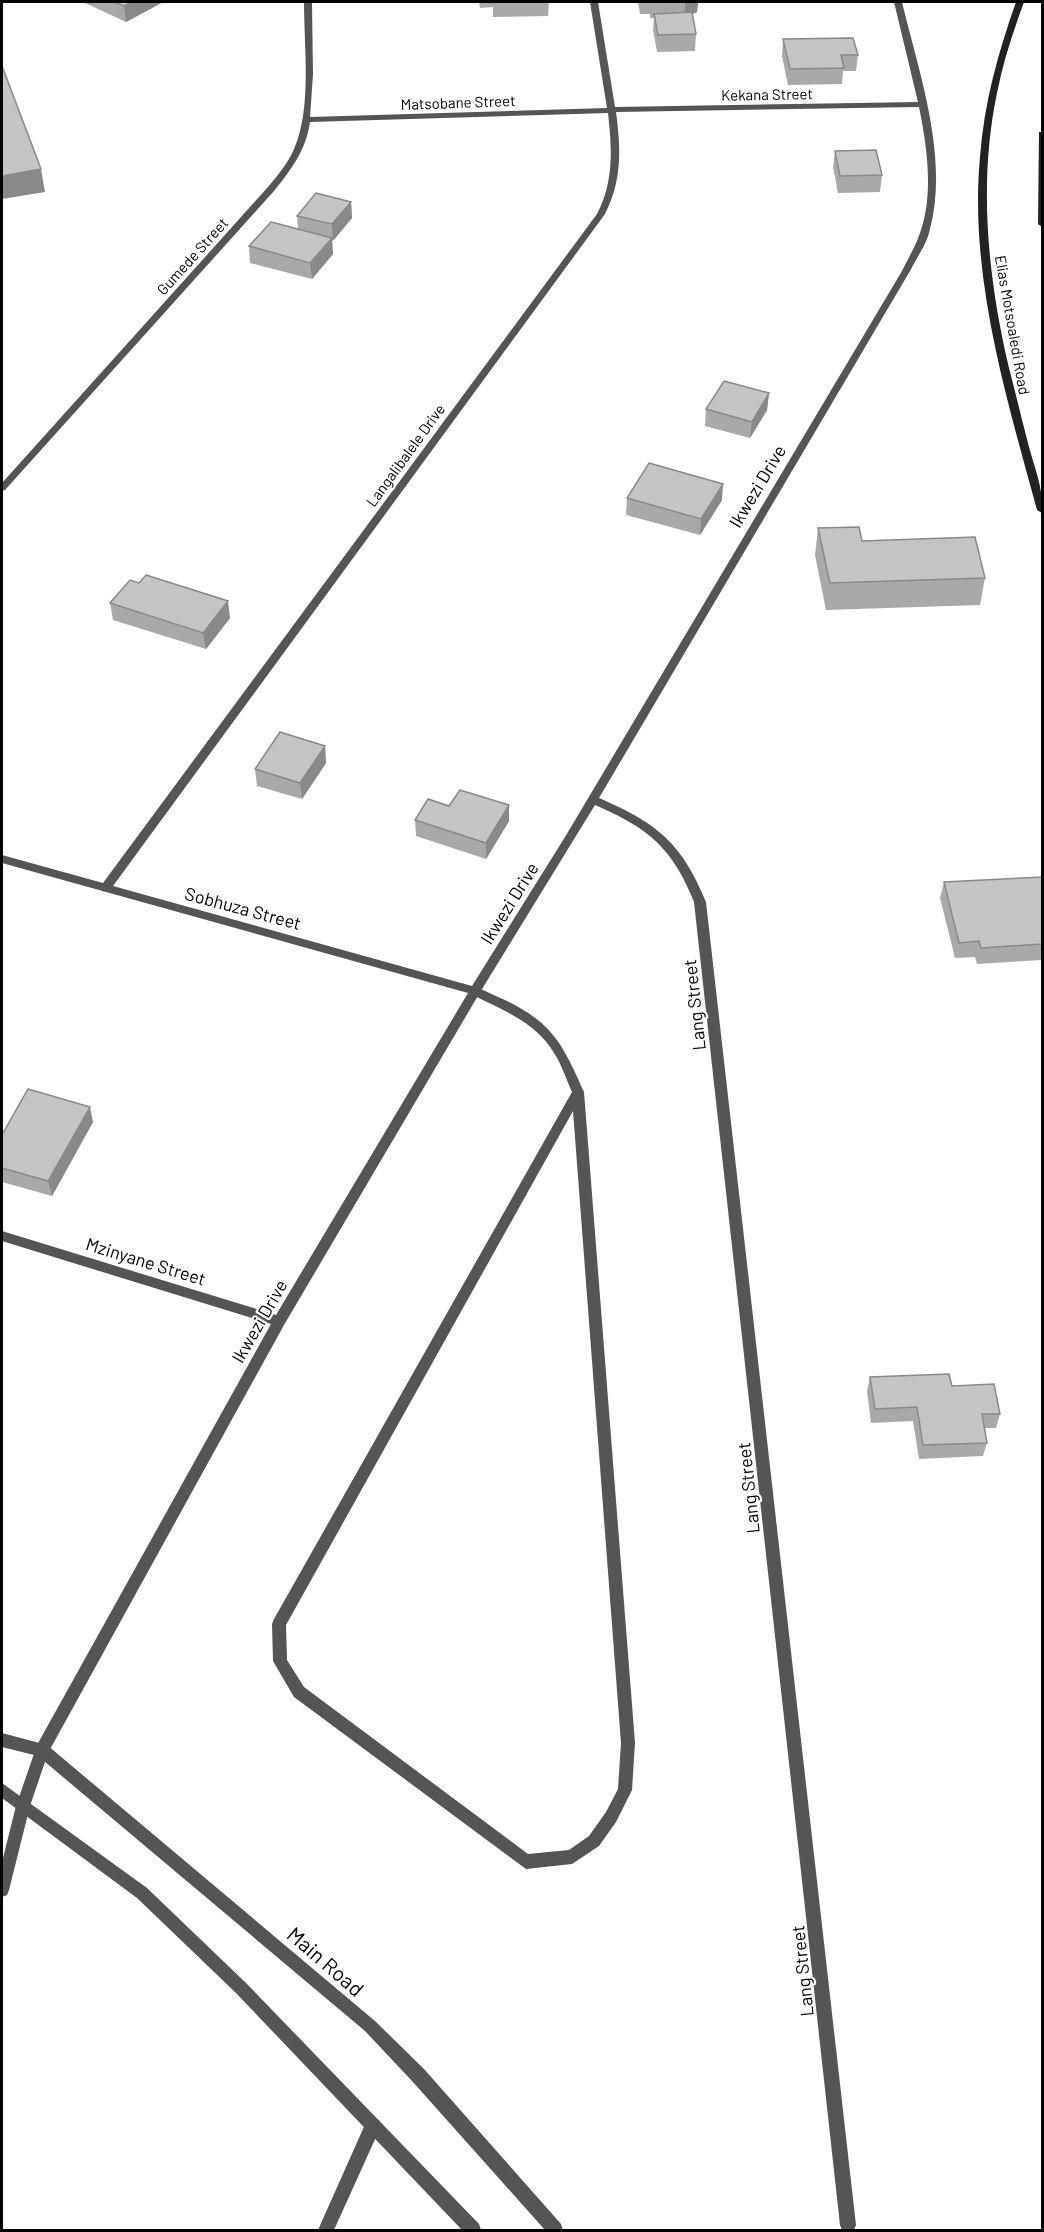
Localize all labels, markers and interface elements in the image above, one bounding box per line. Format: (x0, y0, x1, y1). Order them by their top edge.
street label: Kekana Street (721, 84, 813, 104)
street label: Matsobane Street (400, 91, 516, 113)
street label: Gumede Street (153, 214, 231, 298)
street label: Elias Motsoaledi Road (992, 254, 1034, 396)
street label: Langalibalele Drive (362, 400, 448, 510)
street label: Ikwezi Drive (724, 441, 790, 531)
street label: Ikwezi Drive (475, 858, 543, 948)
street label: Sobhuza Street (182, 882, 304, 934)
street label: Lang Street (678, 958, 710, 1052)
street label: Mzinyane Street (83, 1232, 209, 1290)
street label: Ikwezi Drive (226, 1276, 292, 1366)
street label: Lang Street (732, 1441, 764, 1535)
street label: Main Road (283, 1921, 369, 2001)
street label: Lang Street (786, 1924, 818, 2018)

